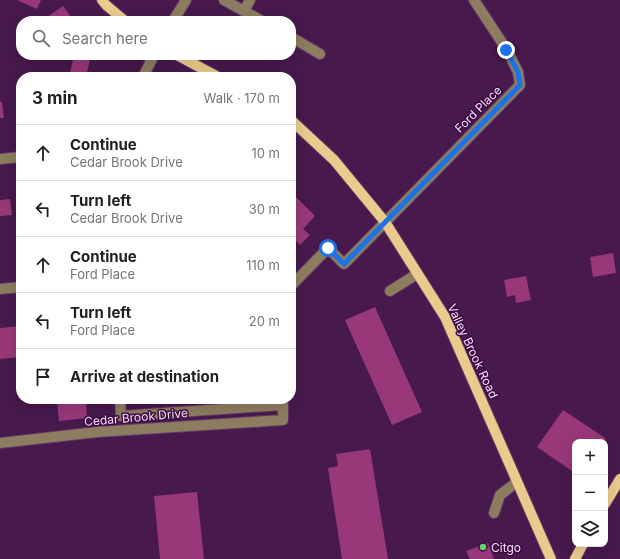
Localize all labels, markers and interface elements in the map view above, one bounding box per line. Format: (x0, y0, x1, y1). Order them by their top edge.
search box (16, 16, 296, 60)
icon: search (30, 27, 52, 49)
text: Search here (62, 29, 148, 48)
route end (497, 41, 515, 59)
street label: Ford Place (451, 82, 505, 136)
text: 3 min (32, 88, 78, 108)
text: Walk · 170 m (204, 90, 280, 106)
text: Continue (70, 135, 137, 154)
icon: ahead (32, 142, 54, 164)
text: 10 m (251, 145, 280, 161)
text: Cedar Brook Drive (70, 154, 183, 170)
text: Turn left (70, 191, 131, 210)
icon: left (32, 198, 54, 220)
text: 30 m (249, 201, 280, 217)
text: Cedar Brook Drive (70, 210, 183, 226)
route start (319, 239, 337, 257)
text: Continue (70, 247, 137, 266)
icon: ahead (32, 254, 54, 276)
text: 110 m (246, 257, 280, 273)
text: Ford Place (70, 266, 135, 282)
street label: Valley Brook Road (445, 301, 501, 401)
text: Turn left (70, 303, 131, 322)
icon: left (32, 310, 54, 332)
text: 20 m (249, 313, 280, 329)
text: Ford Place (70, 322, 135, 338)
icon: arrive (32, 366, 54, 388)
text: Arrive at destination (70, 367, 219, 386)
street label: Cedar Brook Drive (84, 405, 188, 429)
map controls (572, 439, 608, 547)
button: + (572, 439, 608, 475)
button: − (572, 475, 608, 511)
button: layers (572, 511, 608, 547)
place label: Citgo (491, 540, 521, 555)
marker: Citgo (478, 542, 488, 552)

